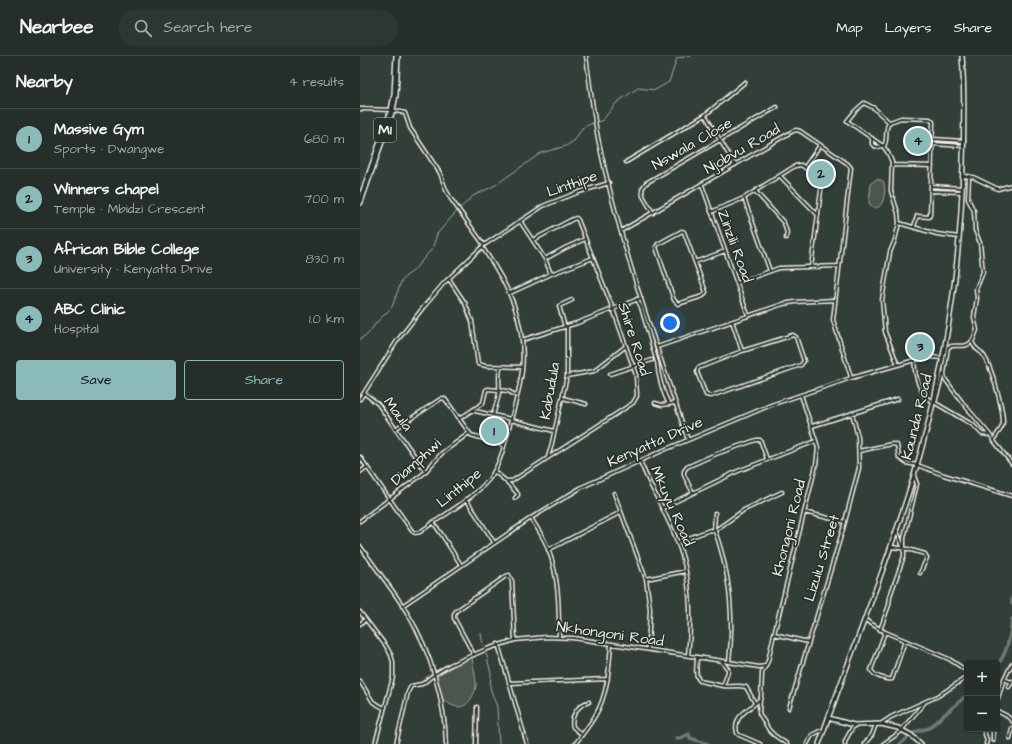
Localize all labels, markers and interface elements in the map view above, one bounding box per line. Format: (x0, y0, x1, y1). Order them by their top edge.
search box (118, 10, 398, 46)
text: Nearbee (20, 14, 94, 41)
icon: search (132, 17, 154, 39)
text: Search here (164, 17, 252, 38)
text: Map (836, 18, 863, 38)
text: Layers (885, 18, 932, 38)
text: Share (954, 18, 992, 38)
text: Nearby (16, 70, 73, 94)
text: 4 results (289, 73, 344, 91)
street label: Nswala Close (648, 112, 736, 176)
road number: M1 (374, 118, 396, 142)
text: Massive Gym (54, 119, 144, 140)
street label: Njobvu Road (700, 119, 784, 179)
pin: 4 (905, 126, 931, 156)
text: 1 (28, 130, 30, 148)
text: 680 m (304, 130, 344, 148)
text: Sports · Dwangwe (54, 140, 164, 158)
pin: 2 (808, 159, 834, 189)
street label: Linthipe (544, 166, 600, 202)
text: Winners chapel (54, 179, 159, 200)
text: 2 (25, 190, 33, 208)
text: 700 m (304, 190, 344, 208)
text: Temple · Mbidzi Crescent (54, 200, 205, 218)
street label: Zinzili Road (712, 207, 758, 286)
text: African Bible College (54, 239, 199, 260)
text: 3 (26, 250, 32, 268)
text: 830 m (305, 250, 344, 268)
text: University · Kenyatta Drive (54, 260, 213, 278)
text: ABC Clinic (54, 299, 125, 320)
street label: Shire Road (612, 300, 656, 379)
text: 4 (25, 310, 33, 328)
text: 1.0 km (309, 310, 344, 328)
your location (660, 313, 680, 333)
text: Hospital (54, 320, 99, 338)
pin: 3 (907, 332, 933, 362)
button: Save (16, 360, 176, 400)
button: Share (184, 360, 344, 400)
street label: Kabudula (535, 360, 565, 421)
street label: Kaunda Road (896, 372, 938, 462)
street label: Maula (378, 393, 418, 436)
street label: Kenyatta Drive (604, 412, 706, 473)
pin: 1 (481, 416, 507, 446)
street label: Diamphwi (386, 433, 446, 490)
street label: Linthipe (432, 463, 486, 513)
street label: Mkuyu Road (644, 463, 699, 550)
street label: Khongoni Road (767, 477, 812, 579)
street label: Lizulu Street (799, 512, 845, 604)
street label: Nkhongoni Road (555, 616, 665, 653)
map controls (964, 660, 1000, 732)
button: + (964, 660, 1000, 696)
button: − (964, 696, 1000, 732)

